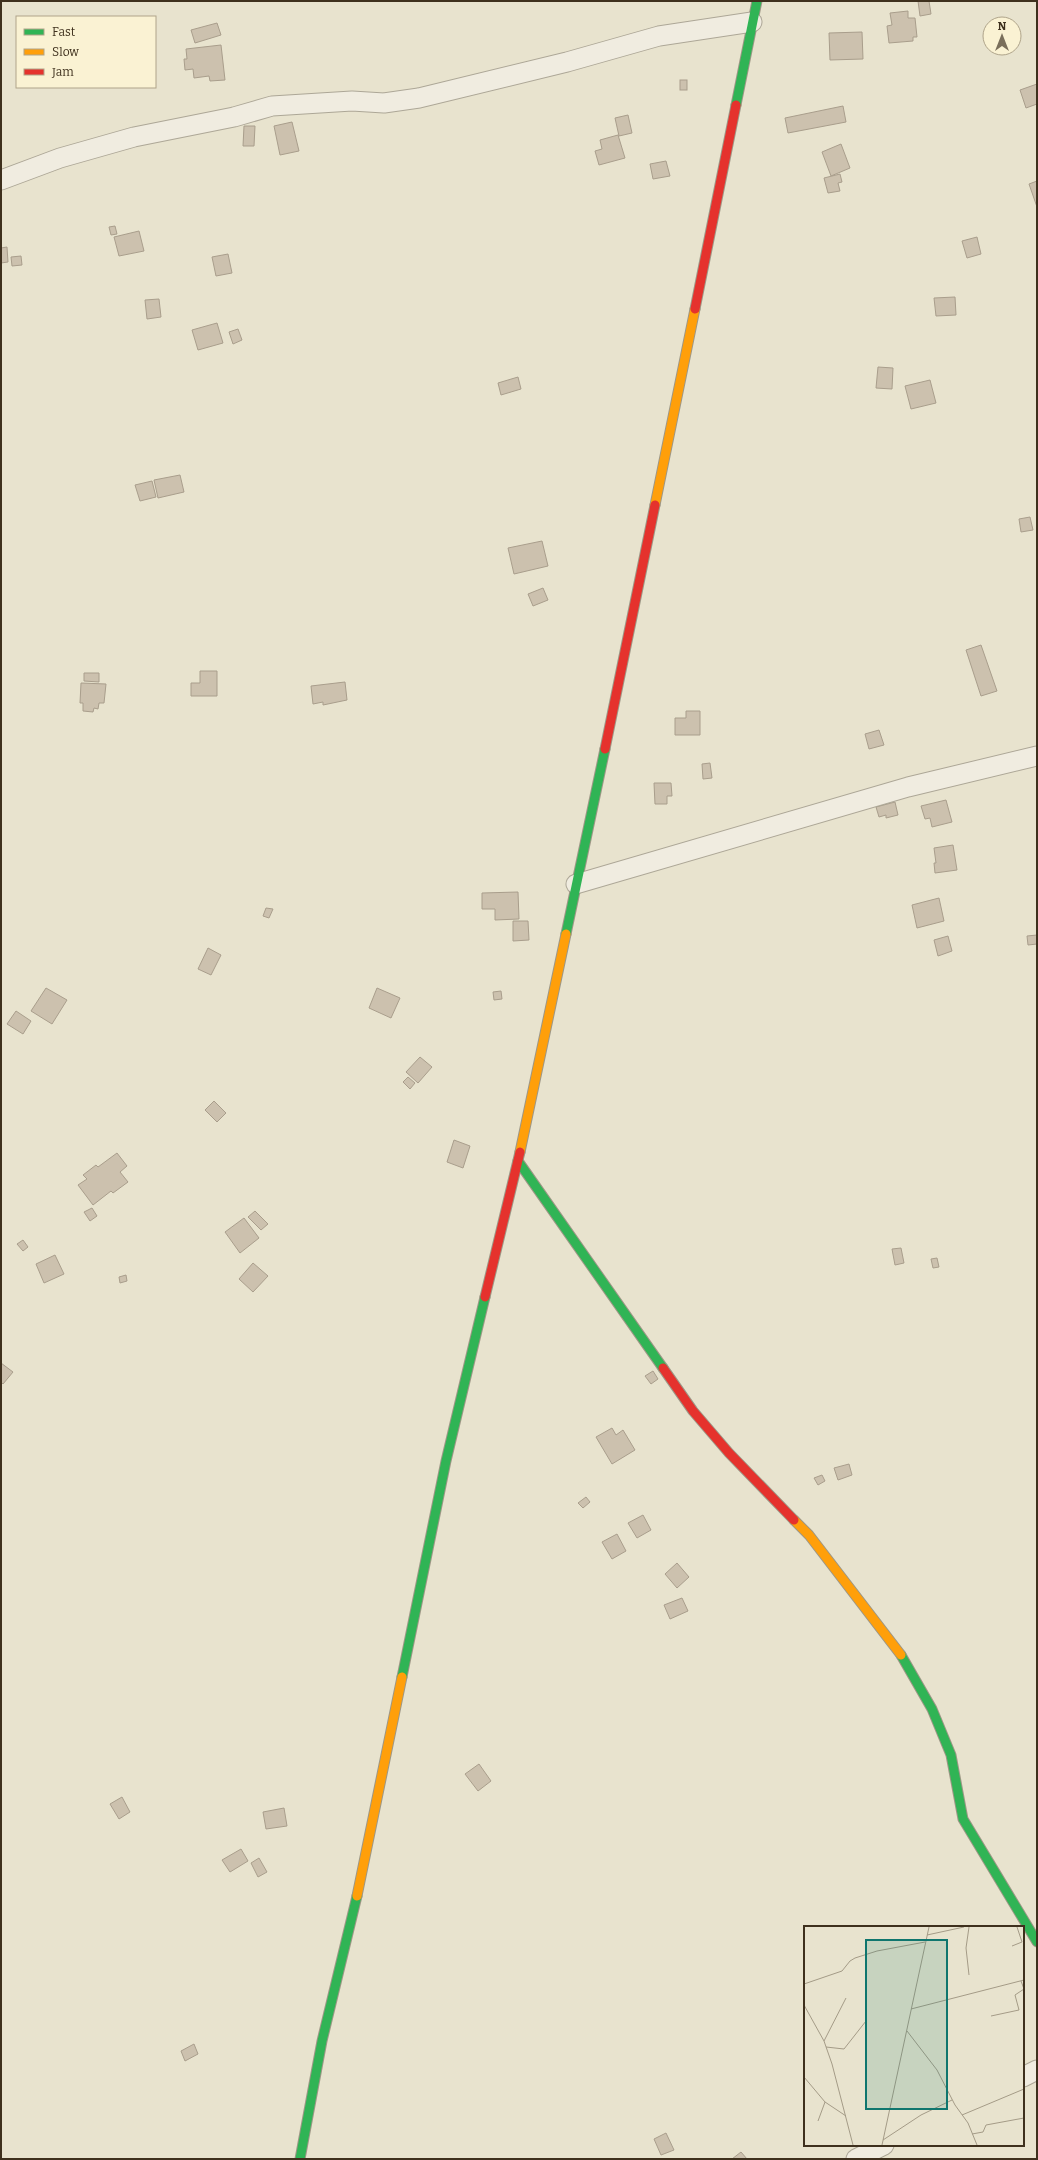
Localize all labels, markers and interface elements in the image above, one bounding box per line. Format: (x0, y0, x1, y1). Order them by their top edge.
legend (16, 16, 156, 88)
north arrow (982, 16, 1022, 56)
text: N (998, 20, 1007, 33)
text: Fast (52, 25, 76, 39)
text: Slow (52, 45, 79, 59)
text: Jam (51, 65, 74, 79)
inset map (804, 1926, 1024, 2146)

